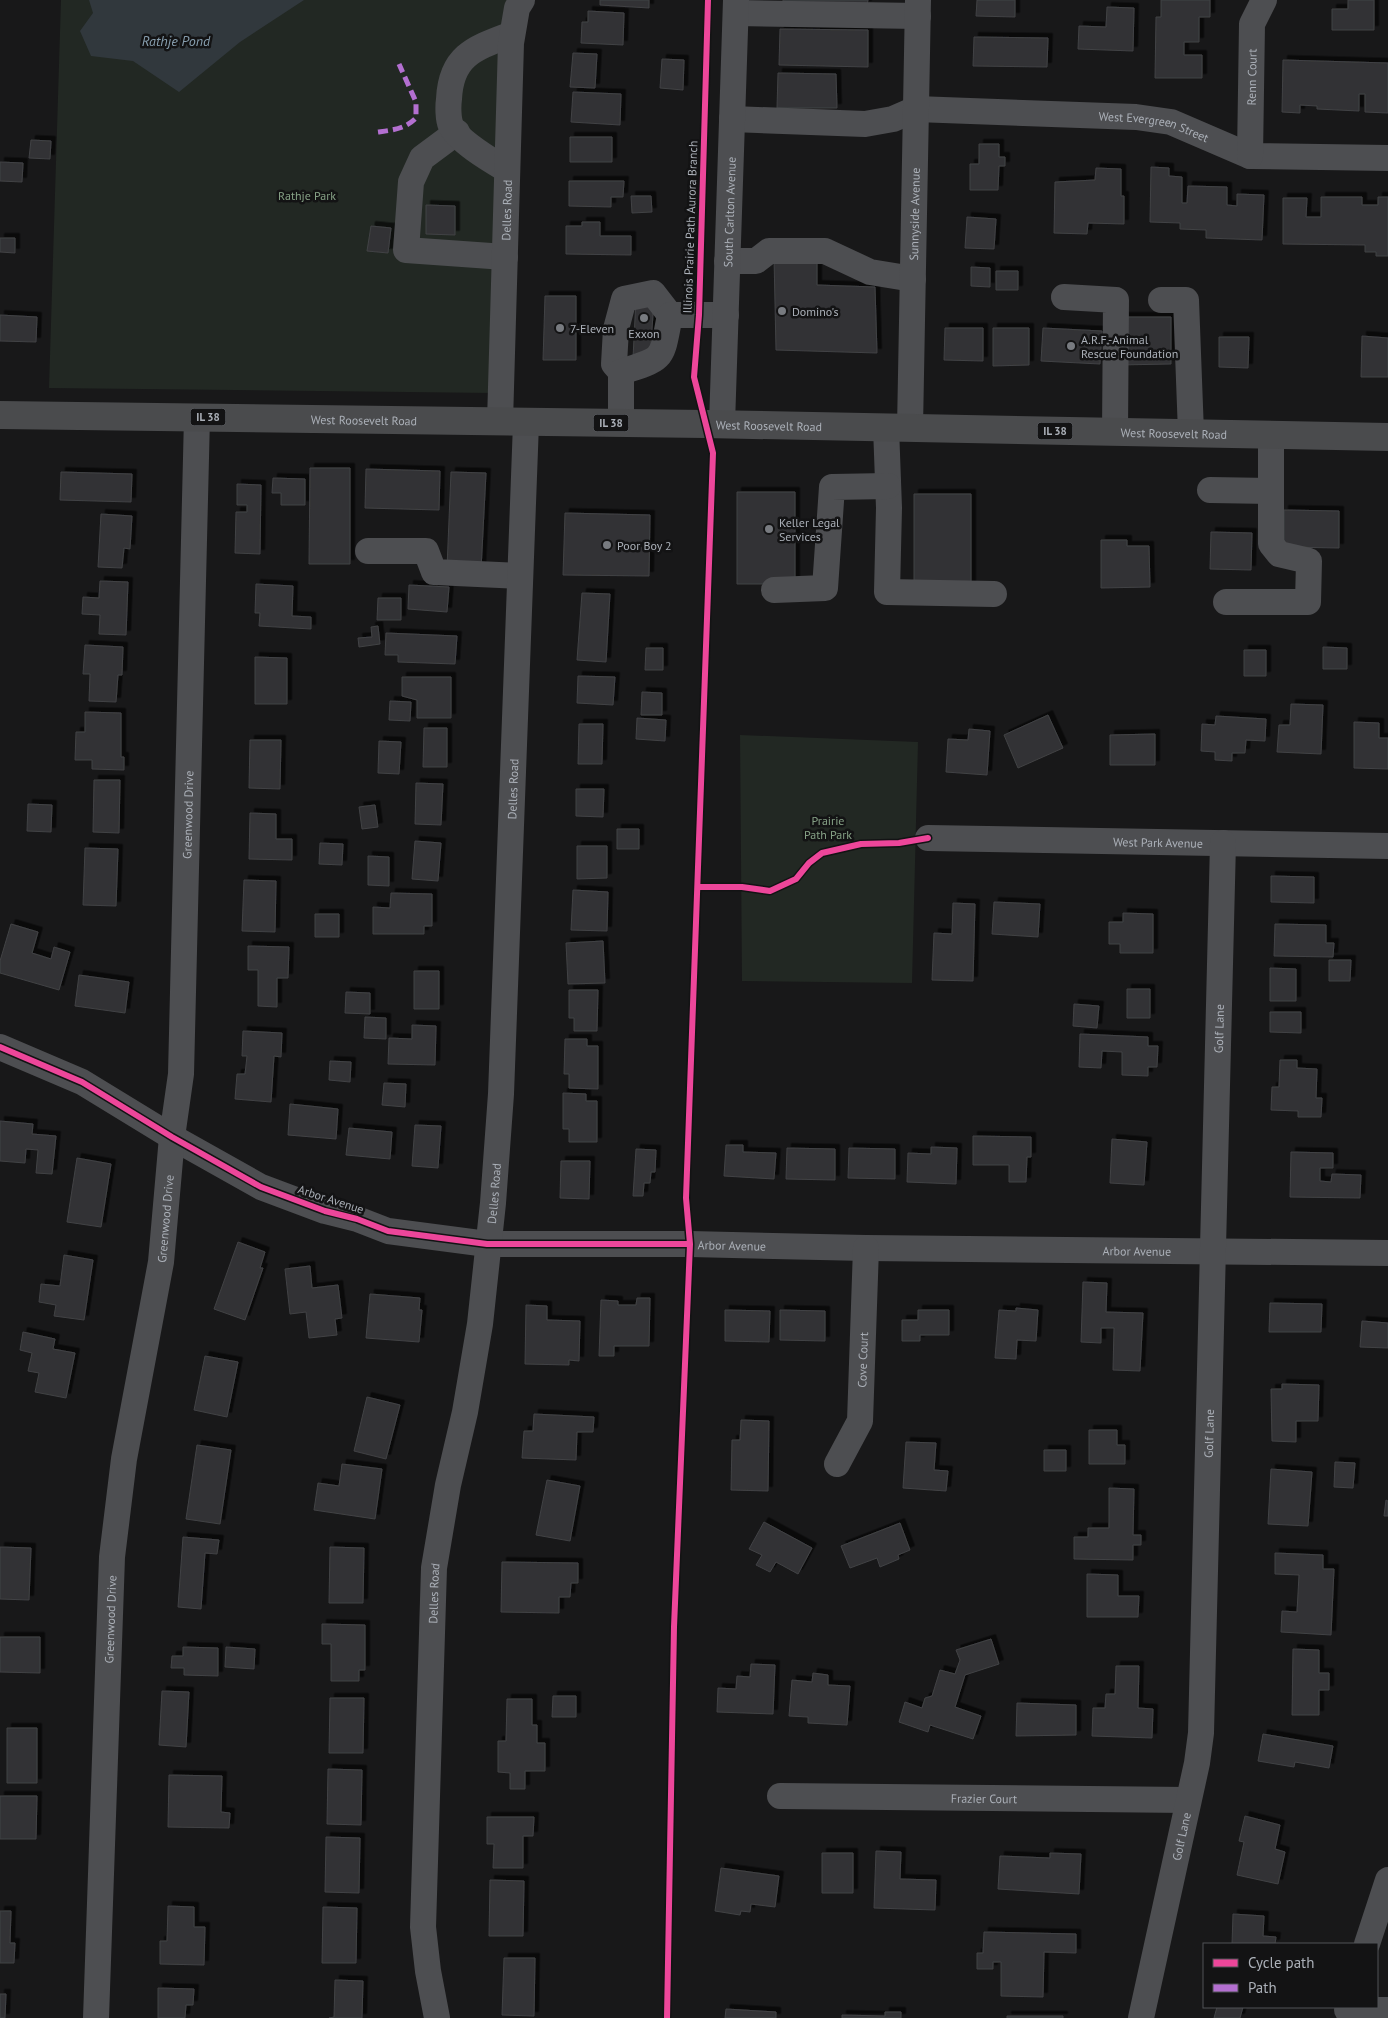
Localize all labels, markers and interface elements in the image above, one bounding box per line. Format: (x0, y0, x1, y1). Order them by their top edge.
water label: Rathje Pond (142, 32, 211, 50)
street label: Renn Court (1243, 48, 1259, 106)
street label: West Evergreen Street (1098, 108, 1211, 145)
street label: Illinois Prairie Path Aurora Branch (679, 140, 701, 314)
street label: South Carlton Avenue (720, 157, 738, 268)
street label: Sunnyside Avenue (906, 167, 922, 261)
street label: Delles Road (498, 179, 515, 241)
park label: Rathje Park (278, 188, 336, 203)
place label: Domino's (792, 304, 839, 319)
marker: Domino's (776, 305, 788, 317)
marker: Exxon (638, 312, 650, 324)
place label: 7-Eleven (570, 321, 614, 336)
marker: 7-Eleven (554, 322, 566, 334)
place label: Exxon (628, 326, 660, 341)
place label: A.R.F.-Animal Rescue Foundation (1081, 332, 1178, 361)
marker: A.R.F.-Animal Rescue Foundation (1065, 340, 1077, 352)
road number: IL 38 (190, 408, 226, 426)
street label: West Roosevelt Road (311, 411, 417, 428)
road number: IL 38 (594, 414, 628, 432)
street label: West Roosevelt Road (716, 417, 822, 434)
road number: IL 38 (1038, 422, 1072, 440)
street label: West Roosevelt Road (1121, 424, 1227, 441)
place label: Keller Legal Services (779, 515, 840, 544)
marker: Keller Legal Services (763, 523, 775, 535)
place label: Poor Boy 2 (617, 538, 672, 553)
marker: Poor Boy 2 (601, 539, 613, 551)
street label: Delles Road (504, 758, 521, 820)
street label: Greenwood Drive (179, 770, 196, 859)
park label: Prairie Path Park (804, 813, 852, 842)
street label: West Park Avenue (1113, 834, 1203, 850)
street label: Golf Lane (1210, 1004, 1227, 1053)
street label: Delles Road (483, 1163, 503, 1224)
street label: Greenwood Drive (153, 1174, 176, 1263)
street label: Arbor Avenue (296, 1181, 366, 1217)
street label: Arbor Avenue (697, 1237, 766, 1253)
street label: Arbor Avenue (1102, 1243, 1171, 1258)
street label: Cove Court (854, 1332, 871, 1388)
street label: Golf Lane (1200, 1409, 1217, 1458)
street label: Delles Road (425, 1562, 442, 1624)
street label: Greenwood Drive (101, 1575, 119, 1664)
street label: Frazier Court (951, 1790, 1017, 1806)
street label: Golf Lane (1168, 1811, 1193, 1862)
legend (1203, 1943, 1378, 2008)
text: Cycle path (1248, 1953, 1314, 1972)
text: Path (1248, 1978, 1277, 1997)

